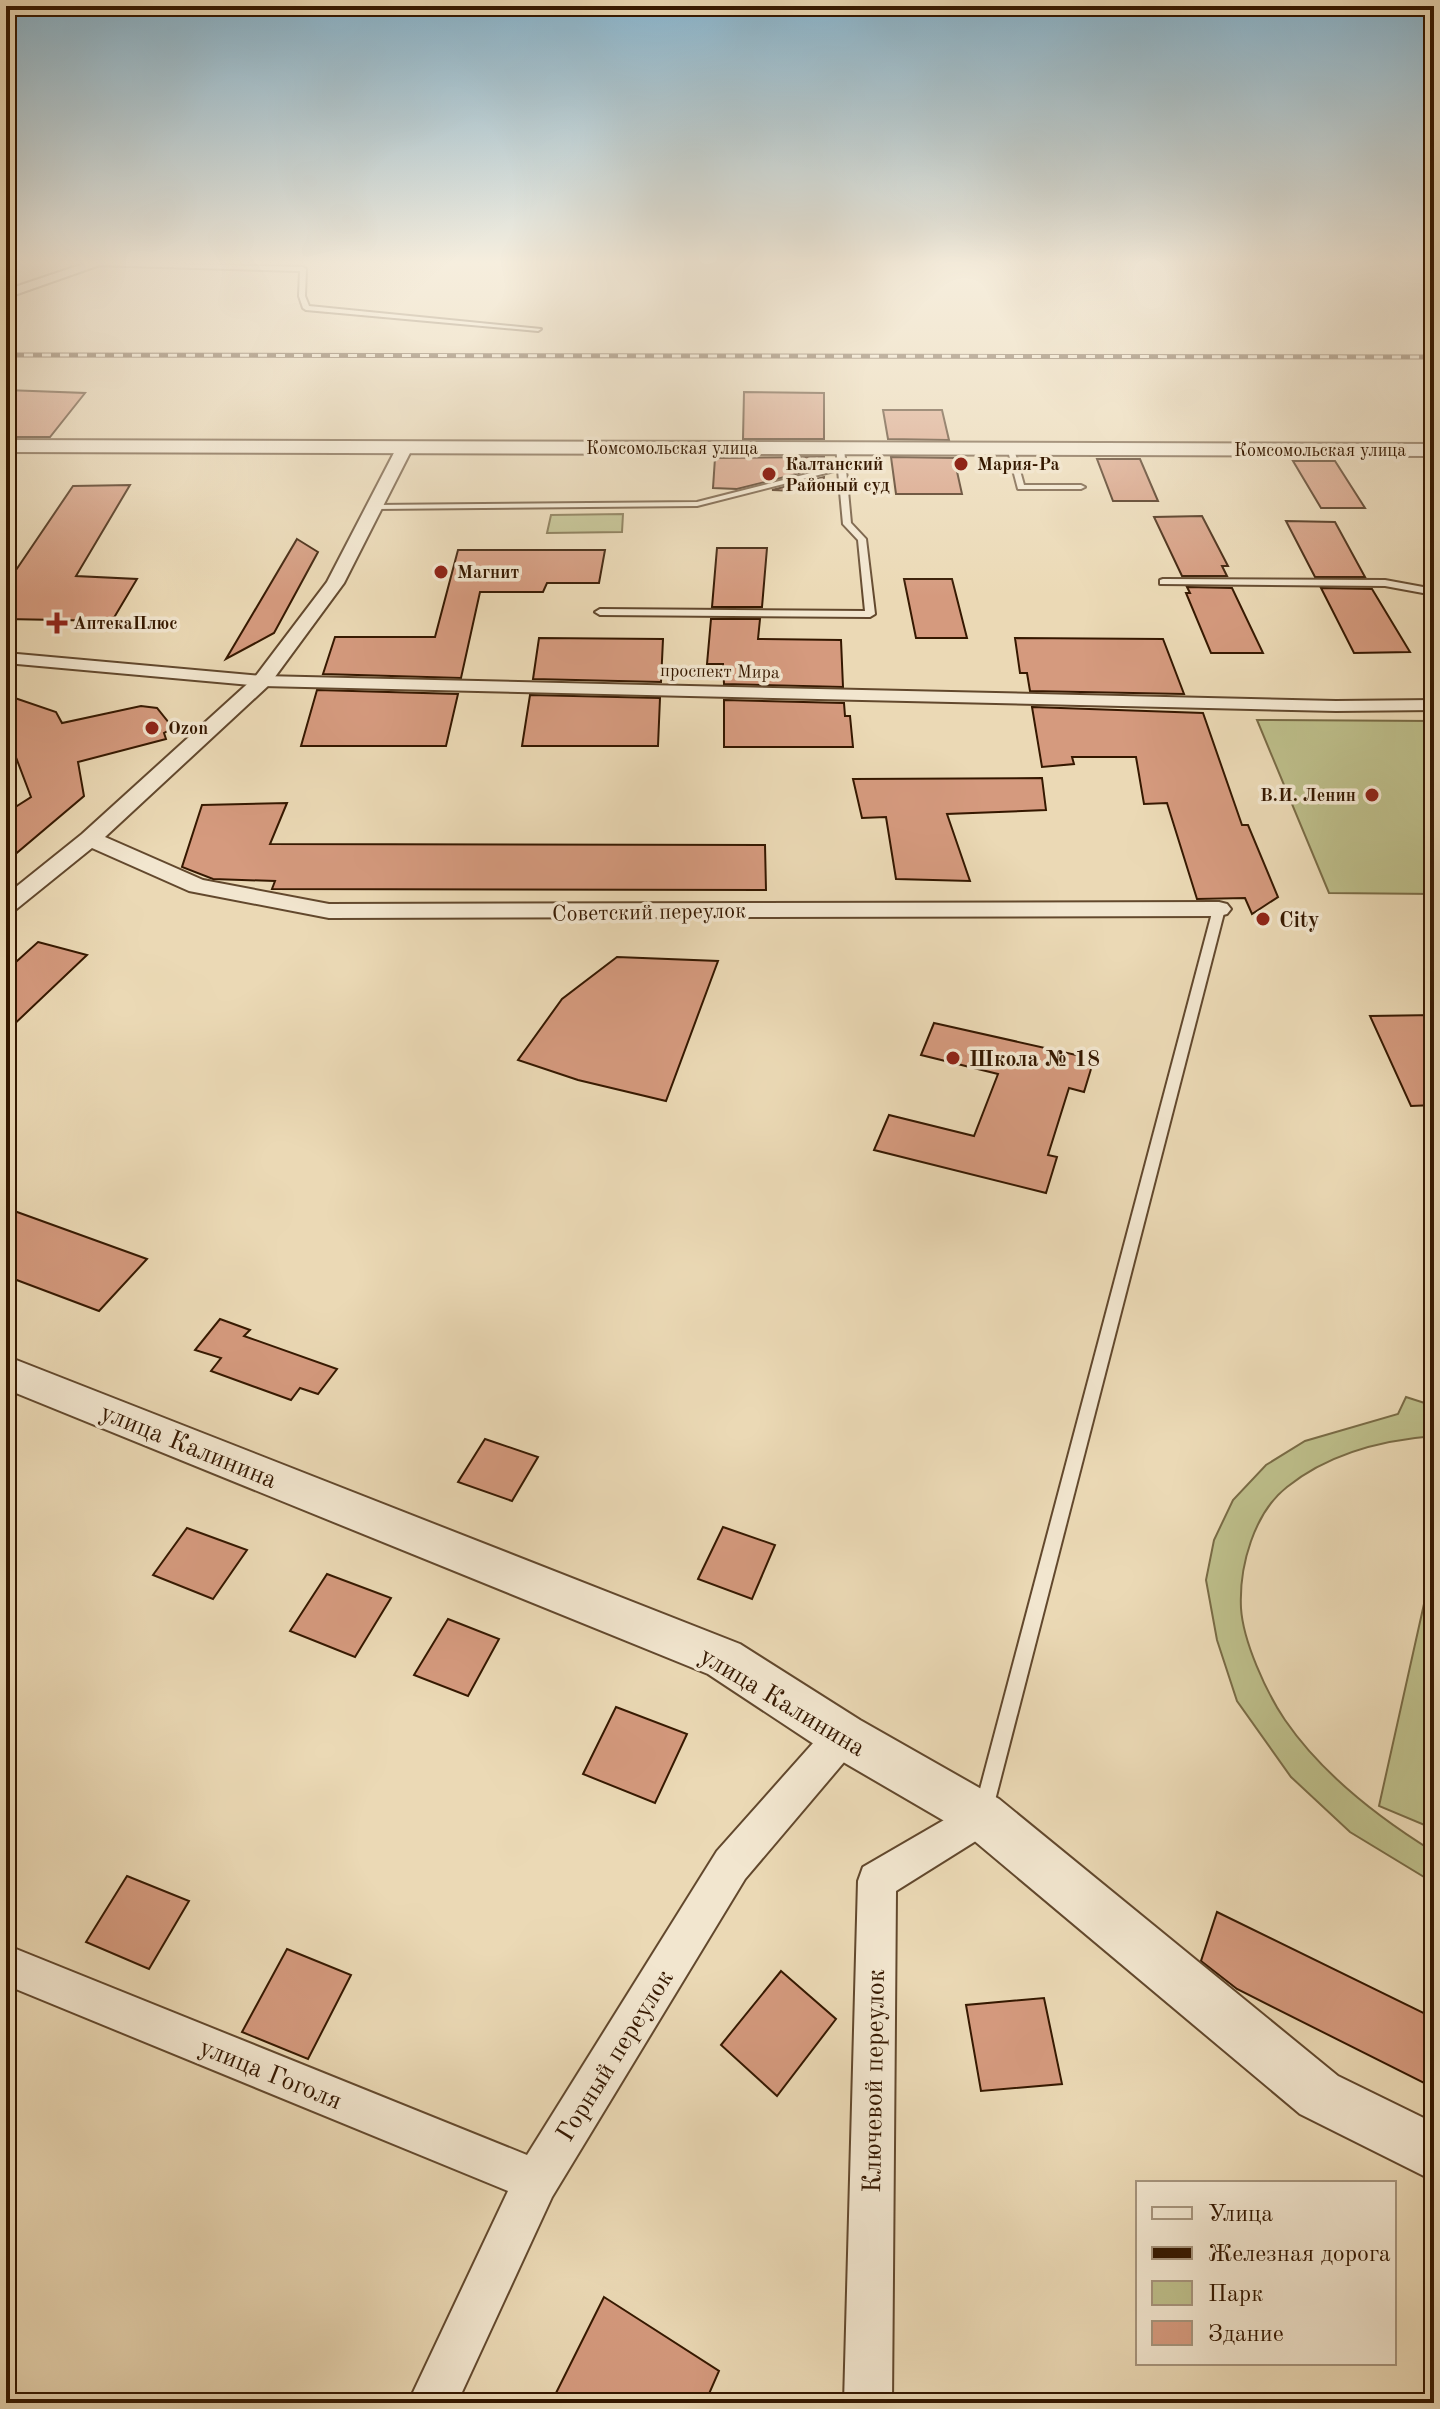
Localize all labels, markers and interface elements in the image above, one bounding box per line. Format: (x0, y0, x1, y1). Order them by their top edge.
street label: Комсомольская улица (586, 440, 758, 458)
street label: Комсомольская улица (1234, 442, 1406, 460)
marker: Мария-Ра (952, 455, 970, 473)
place label: Калтанский Районый суд (785, 456, 890, 495)
place label: Мария-Ра (977, 456, 1060, 474)
marker: Калтанский Районый суд (760, 465, 778, 483)
marker: Магнит (432, 563, 450, 581)
place label: Магнит (457, 564, 520, 582)
marker: АптекаПлюс (48, 614, 66, 632)
place label: АптекаПлюс (73, 615, 178, 633)
street label: проспект Мира (660, 662, 780, 682)
marker: Ozon (143, 719, 161, 737)
place label: Ozon (168, 720, 208, 738)
marker: В.И. Ленин (1363, 786, 1381, 804)
place label: В.И. Ленин (1260, 787, 1356, 805)
street label: Советский переулок (552, 900, 746, 926)
marker: City (1254, 910, 1272, 928)
place label: City (1279, 910, 1320, 932)
marker: Школа № 18 (944, 1049, 962, 1067)
place label: Школа № 18 (969, 1049, 1100, 1071)
street label: улица Калинина (96, 1400, 280, 1494)
street label: улица Калинина (695, 1643, 869, 1762)
street label: Горный переулок (552, 1966, 679, 2147)
street label: Ключевой переулок (860, 1969, 890, 2193)
street label: улица Гоголя (195, 2034, 345, 2115)
legend (1136, 2181, 1396, 2365)
text: Улица (1208, 2203, 1273, 2227)
text: Железная дорога (1208, 2243, 1391, 2267)
text: Парк (1208, 2283, 1263, 2307)
text: Здание (1208, 2323, 1284, 2347)

